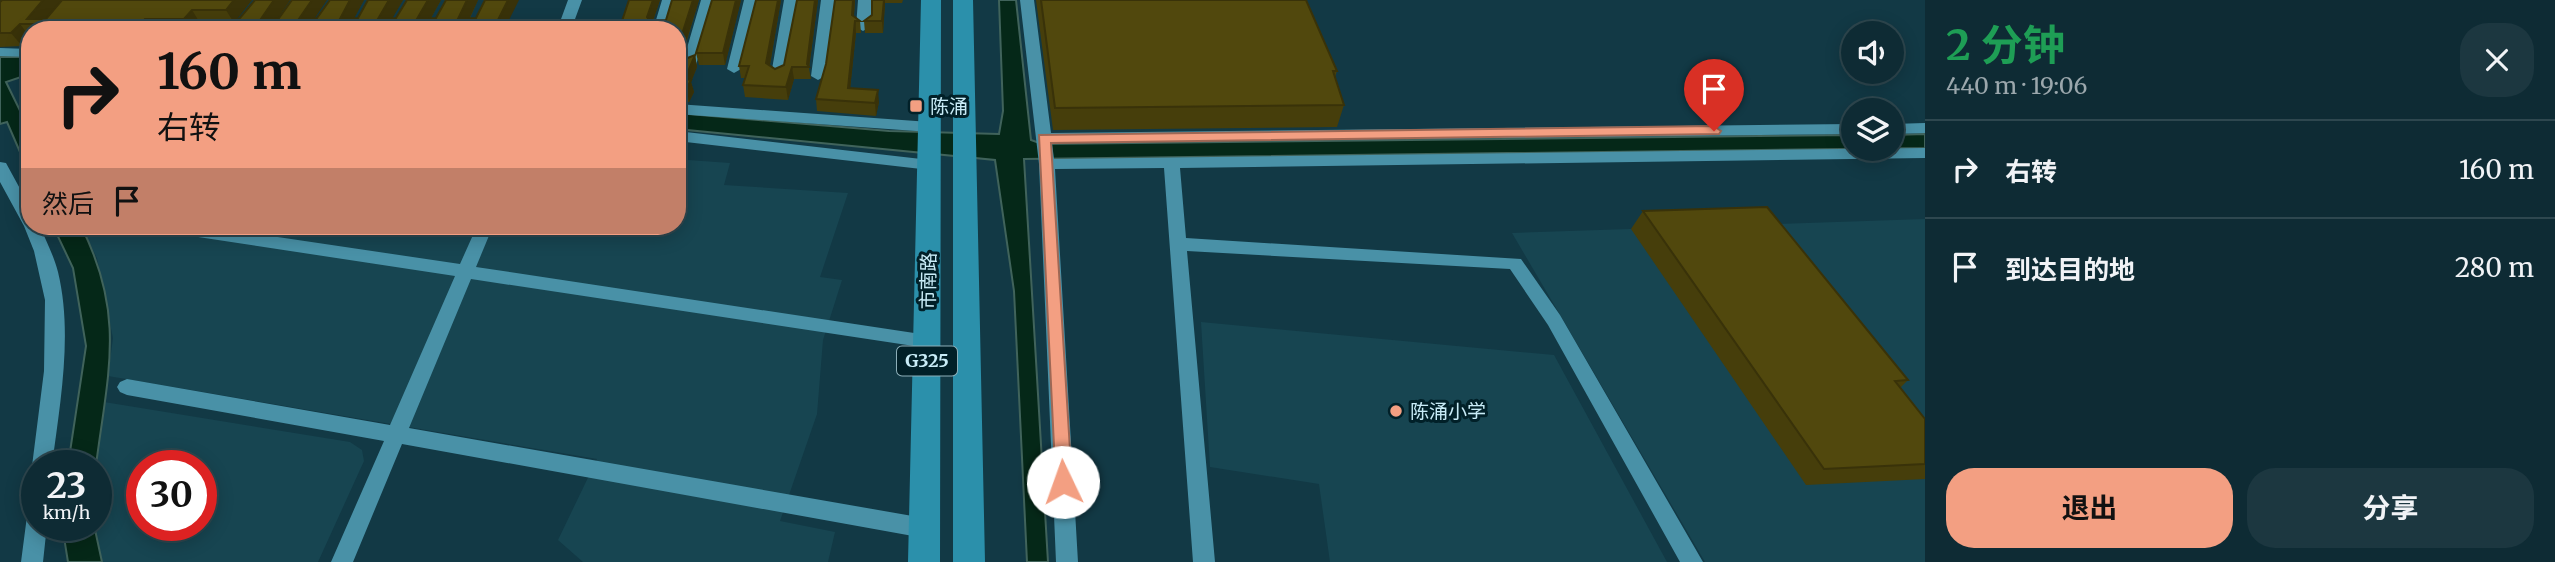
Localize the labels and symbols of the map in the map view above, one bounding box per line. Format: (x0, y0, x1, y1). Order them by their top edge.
pin (1684, 59, 1744, 131)
place label: 陈涌 (930, 94, 968, 118)
marker: 陈涌 (908, 98, 924, 114)
street label: 市南路 (916, 252, 940, 310)
road number: G325 (897, 346, 957, 376)
place label: 陈涌小学 (1410, 399, 1486, 423)
marker: 陈涌小学 (1388, 403, 1404, 419)
position arrow (1026, 445, 1100, 519)
speed limit sign: 30 (126, 450, 217, 541)

